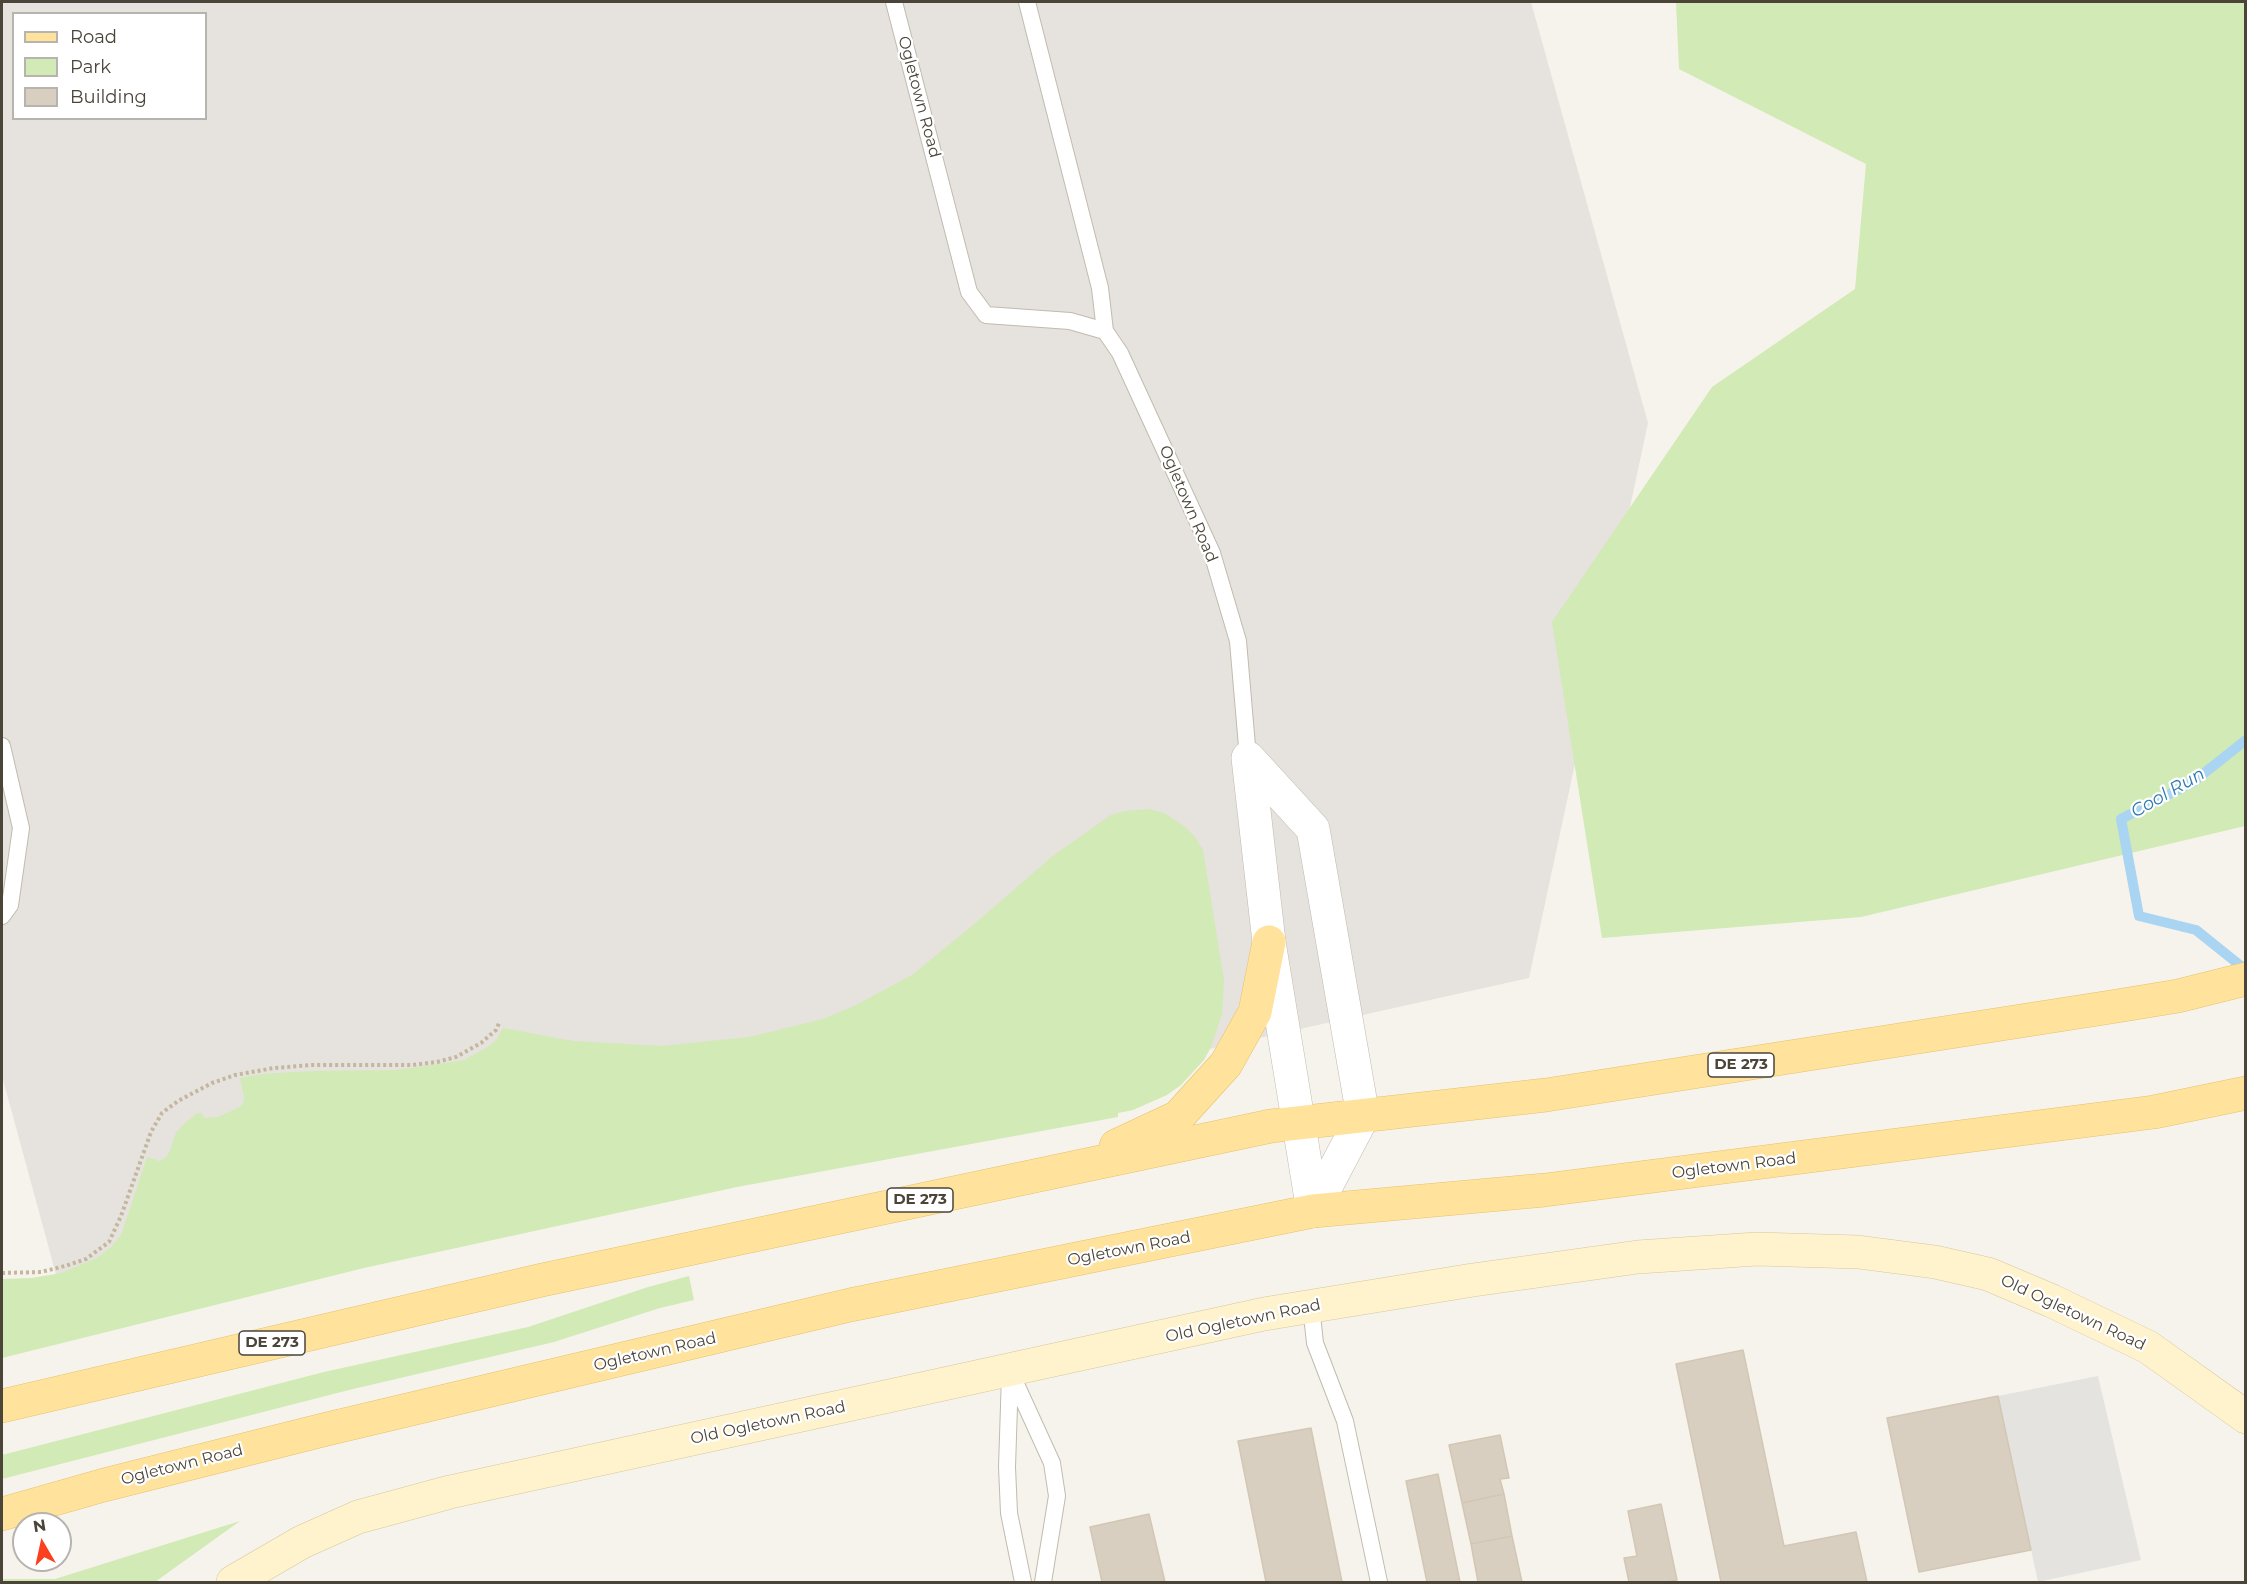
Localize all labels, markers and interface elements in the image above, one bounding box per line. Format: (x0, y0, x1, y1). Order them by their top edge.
legend (12, 12, 207, 120)
text: Road (70, 26, 117, 48)
street label: Ogletown Road (894, 34, 944, 160)
text: Park (70, 56, 111, 78)
text: Building (70, 86, 147, 108)
street label: Ogletown Road (1155, 443, 1221, 565)
water label: Cool Run (2127, 763, 2209, 823)
road number: DE 273 (1708, 1053, 1774, 1077)
street label: Ogletown Road (1671, 1149, 1797, 1183)
road number: DE 273 (887, 1188, 953, 1212)
street label: Ogletown Road (1066, 1228, 1192, 1270)
street label: Old Ogletown Road (1997, 1271, 2149, 1355)
street label: Old Ogletown Road (1164, 1295, 1322, 1347)
street label: Ogletown Road (592, 1329, 718, 1375)
road number: DE 273 (239, 1331, 305, 1355)
street label: Old Ogletown Road (689, 1397, 847, 1449)
street label: Ogletown Road (119, 1441, 245, 1489)
north arrow (12, 1512, 72, 1572)
text: N (32, 1515, 47, 1536)

